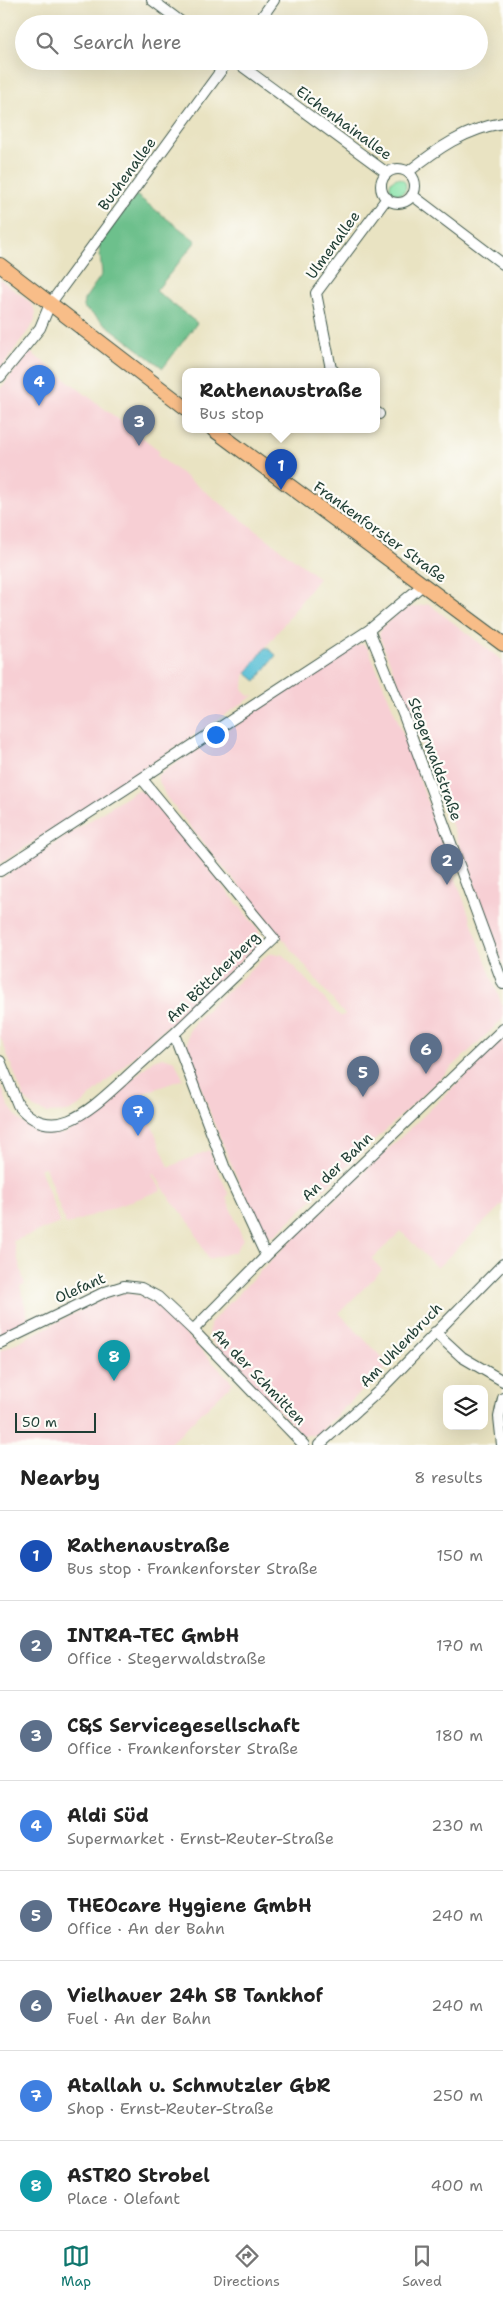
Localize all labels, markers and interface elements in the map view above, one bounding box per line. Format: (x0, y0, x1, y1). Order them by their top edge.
search box (15, 15, 488, 70)
icon: search (33, 29, 61, 57)
text: Search here (73, 30, 182, 55)
street label: Eichenhainallee (292, 81, 396, 165)
street label: Buchenallee (94, 133, 160, 215)
street label: Ulmenallee (301, 207, 365, 283)
pin: 4 (23, 365, 55, 406)
popup (182, 368, 380, 433)
text: Rathenaustraße (200, 378, 362, 403)
text: Bus stop (200, 403, 264, 424)
pin: 3 (123, 405, 155, 446)
pin: 1 (265, 449, 297, 490)
street label: Frankenforster Straße (309, 477, 451, 587)
street label: Stegerwaldstraße (403, 695, 467, 823)
your location (203, 722, 229, 748)
pin: 2 (431, 844, 463, 885)
street label: Am Böttcherberg (162, 927, 264, 1027)
pin: 6 (410, 1033, 442, 1074)
pin: 5 (347, 1056, 379, 1097)
pin: 7 (122, 1095, 154, 1136)
street label: An der Bahn (297, 1128, 377, 1206)
street label: Olefant (52, 1268, 108, 1308)
street label: Am Uhlenbruch (355, 1298, 447, 1392)
street label: An der Schmitten (208, 1325, 310, 1429)
pin: 8 (98, 1340, 130, 1381)
map controls (443, 1385, 488, 1430)
button: layers (443, 1385, 488, 1430)
scale bar (15, 1410, 96, 1433)
text: 50 m (22, 1413, 57, 1431)
text: Nearby (20, 1464, 100, 1492)
text: 8 results (414, 1467, 483, 1488)
text: Rathenaustraße (67, 1533, 230, 1558)
text: 1 (32, 1545, 40, 1566)
text: 150 m (436, 1545, 483, 1566)
text: Bus stop · Frankenforster Straße (67, 1558, 318, 1579)
text: INTRA-TEC GmbH (67, 1623, 239, 1648)
text: 2 (30, 1635, 42, 1656)
text: 170 m (436, 1635, 483, 1656)
text: Office · Stegerwaldstraße (67, 1648, 266, 1669)
text: C&S Servicegesellschaft (67, 1713, 300, 1738)
text: 3 (30, 1725, 42, 1746)
text: 180 m (435, 1725, 483, 1746)
text: Office · Frankenforster Straße (67, 1738, 298, 1759)
text: Aldi Süd (67, 1803, 149, 1828)
text: 4 (30, 1815, 42, 1836)
text: 230 m (431, 1815, 483, 1836)
text: Supermarket · Ernst-Reuter-Straße (67, 1828, 334, 1849)
text: THEOcare Hygiene GmbH (67, 1893, 312, 1918)
text: 5 (31, 1905, 41, 1926)
text: 240 m (431, 1905, 483, 1926)
text: Office · An der Bahn (67, 1918, 225, 1939)
text: Vielhauer 24h SB Tankhof (67, 1983, 323, 2008)
text: 6 (30, 1995, 42, 2016)
text: 240 m (431, 1995, 483, 2016)
text: Fuel · An der Bahn (67, 2008, 211, 2029)
text: Atallah u. Schmutzler GbR (67, 2073, 331, 2098)
text: 7 (30, 2085, 42, 2106)
text: 250 m (432, 2085, 483, 2106)
text: Shop · Ernst-Reuter-Straße (67, 2098, 274, 2119)
text: ASTRO Strobel (67, 2163, 210, 2188)
text: 8 (30, 2175, 42, 2196)
text: 400 m (430, 2175, 483, 2196)
text: Place · Olefant (67, 2188, 180, 2209)
tab: Map (61, 2242, 91, 2290)
tab: Directions (213, 2242, 280, 2290)
tab: Saved (402, 2242, 442, 2290)

